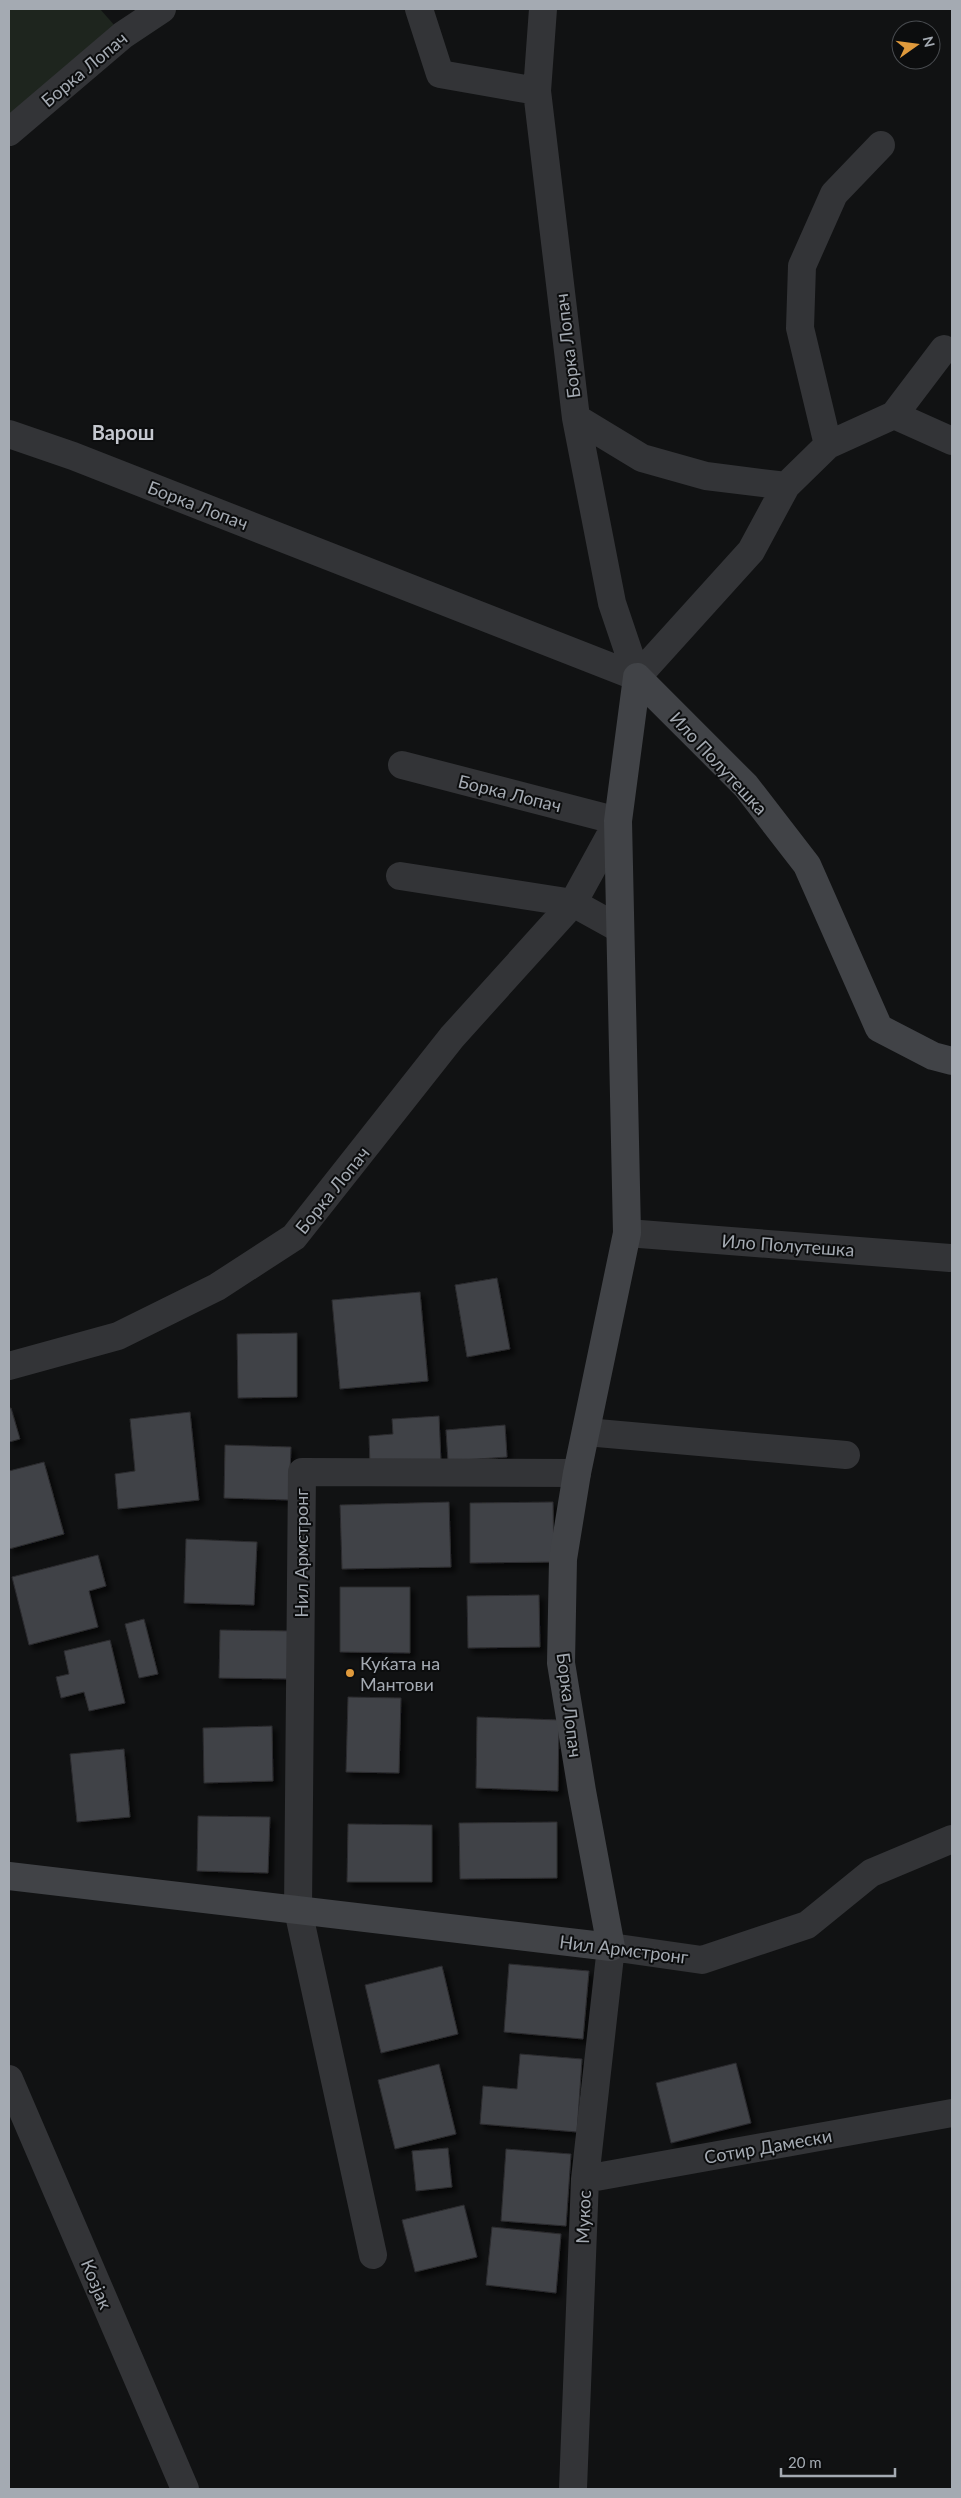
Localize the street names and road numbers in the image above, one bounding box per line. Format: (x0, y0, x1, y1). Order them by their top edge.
street label: Борка Лопач (36, 27, 132, 111)
street label: Борка Лопач (550, 292, 584, 400)
street label: Борка Лопач (145, 476, 251, 534)
street label: Ило Полутешка (666, 707, 772, 819)
street label: Борка Лопач (456, 770, 564, 816)
street label: Борка Лопач (290, 1142, 374, 1238)
street label: Ило Полутешка (721, 1229, 855, 1261)
street label: Нил Армстронг (290, 1488, 312, 1618)
street label: Борка Лопач (553, 1651, 587, 1759)
street label: Нил Армстронг (558, 1930, 690, 1968)
street label: Сотир Дамески (702, 2124, 834, 2168)
street label: Мукос (571, 2189, 595, 2244)
street label: Козјак (77, 2256, 118, 2313)

